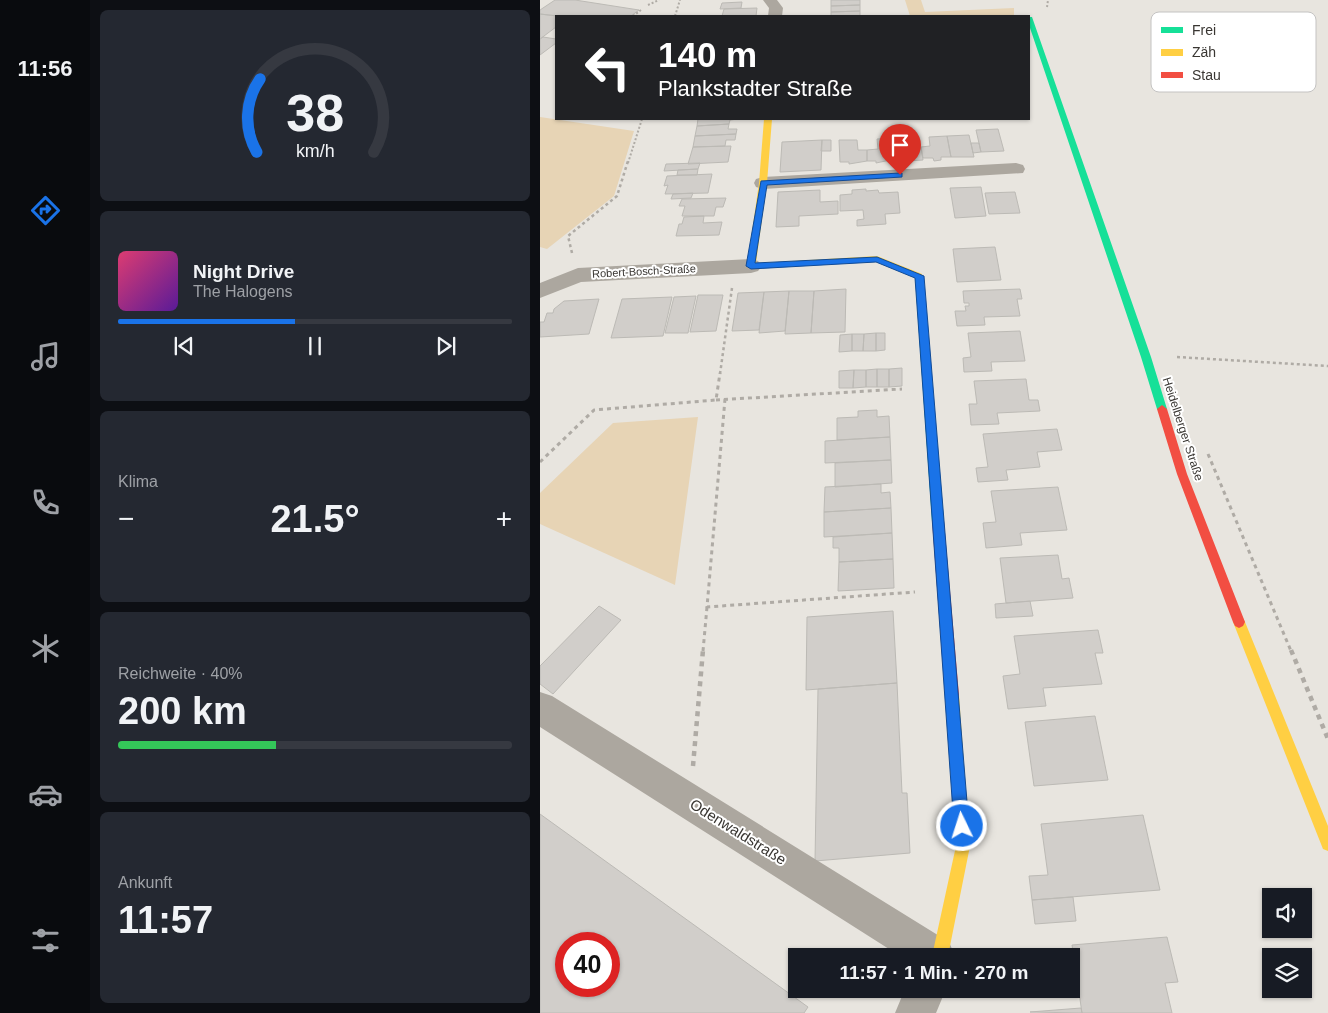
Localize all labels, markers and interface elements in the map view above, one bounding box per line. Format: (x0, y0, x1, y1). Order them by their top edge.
legend (1151, 12, 1316, 92)
text: Frei (1192, 22, 1216, 38)
icon: left (575, 35, 640, 100)
text: 140 m (658, 35, 757, 74)
text: Zäh (1192, 44, 1216, 60)
text: 11:56 (17, 56, 73, 81)
text: Stau (1192, 67, 1221, 83)
text: Plankstadter Straße (658, 76, 852, 101)
text: 38 (286, 84, 344, 142)
pin (879, 124, 921, 175)
icon: arrive (886, 131, 914, 159)
text: km/h (296, 141, 334, 161)
icon: directions (28, 193, 63, 228)
text: Night Drive (193, 261, 294, 282)
street label: Robert-Bosch-Straße (592, 262, 696, 280)
text: The Halogens (193, 283, 293, 300)
icon: previous (170, 332, 198, 360)
icon: pause (301, 332, 329, 360)
icon: next (432, 332, 460, 360)
icon: music (28, 339, 63, 374)
street label: Heidelberger Straße (1160, 375, 1206, 483)
text: Klima (118, 473, 158, 490)
icon: phone (28, 485, 63, 520)
text: 21.5° (270, 498, 360, 540)
text: − (118, 503, 134, 534)
text: + (496, 503, 512, 534)
icon: climate (28, 631, 63, 666)
text: Reichweite · 40% (118, 665, 243, 682)
text: 200 km (118, 690, 247, 732)
icon: car (28, 777, 63, 812)
street label: Odenwaldstraße (687, 795, 789, 868)
position arrow (935, 799, 987, 851)
text: Ankunft (118, 874, 172, 891)
map controls (1262, 888, 1312, 998)
button: sound (1262, 888, 1312, 938)
text: 11:57 (118, 899, 213, 941)
icon: filters (28, 923, 63, 958)
speed limit sign: 40 (555, 932, 620, 997)
button: layers (1262, 948, 1312, 998)
text: 11:57 · 1 Min. · 270 m (839, 962, 1029, 983)

